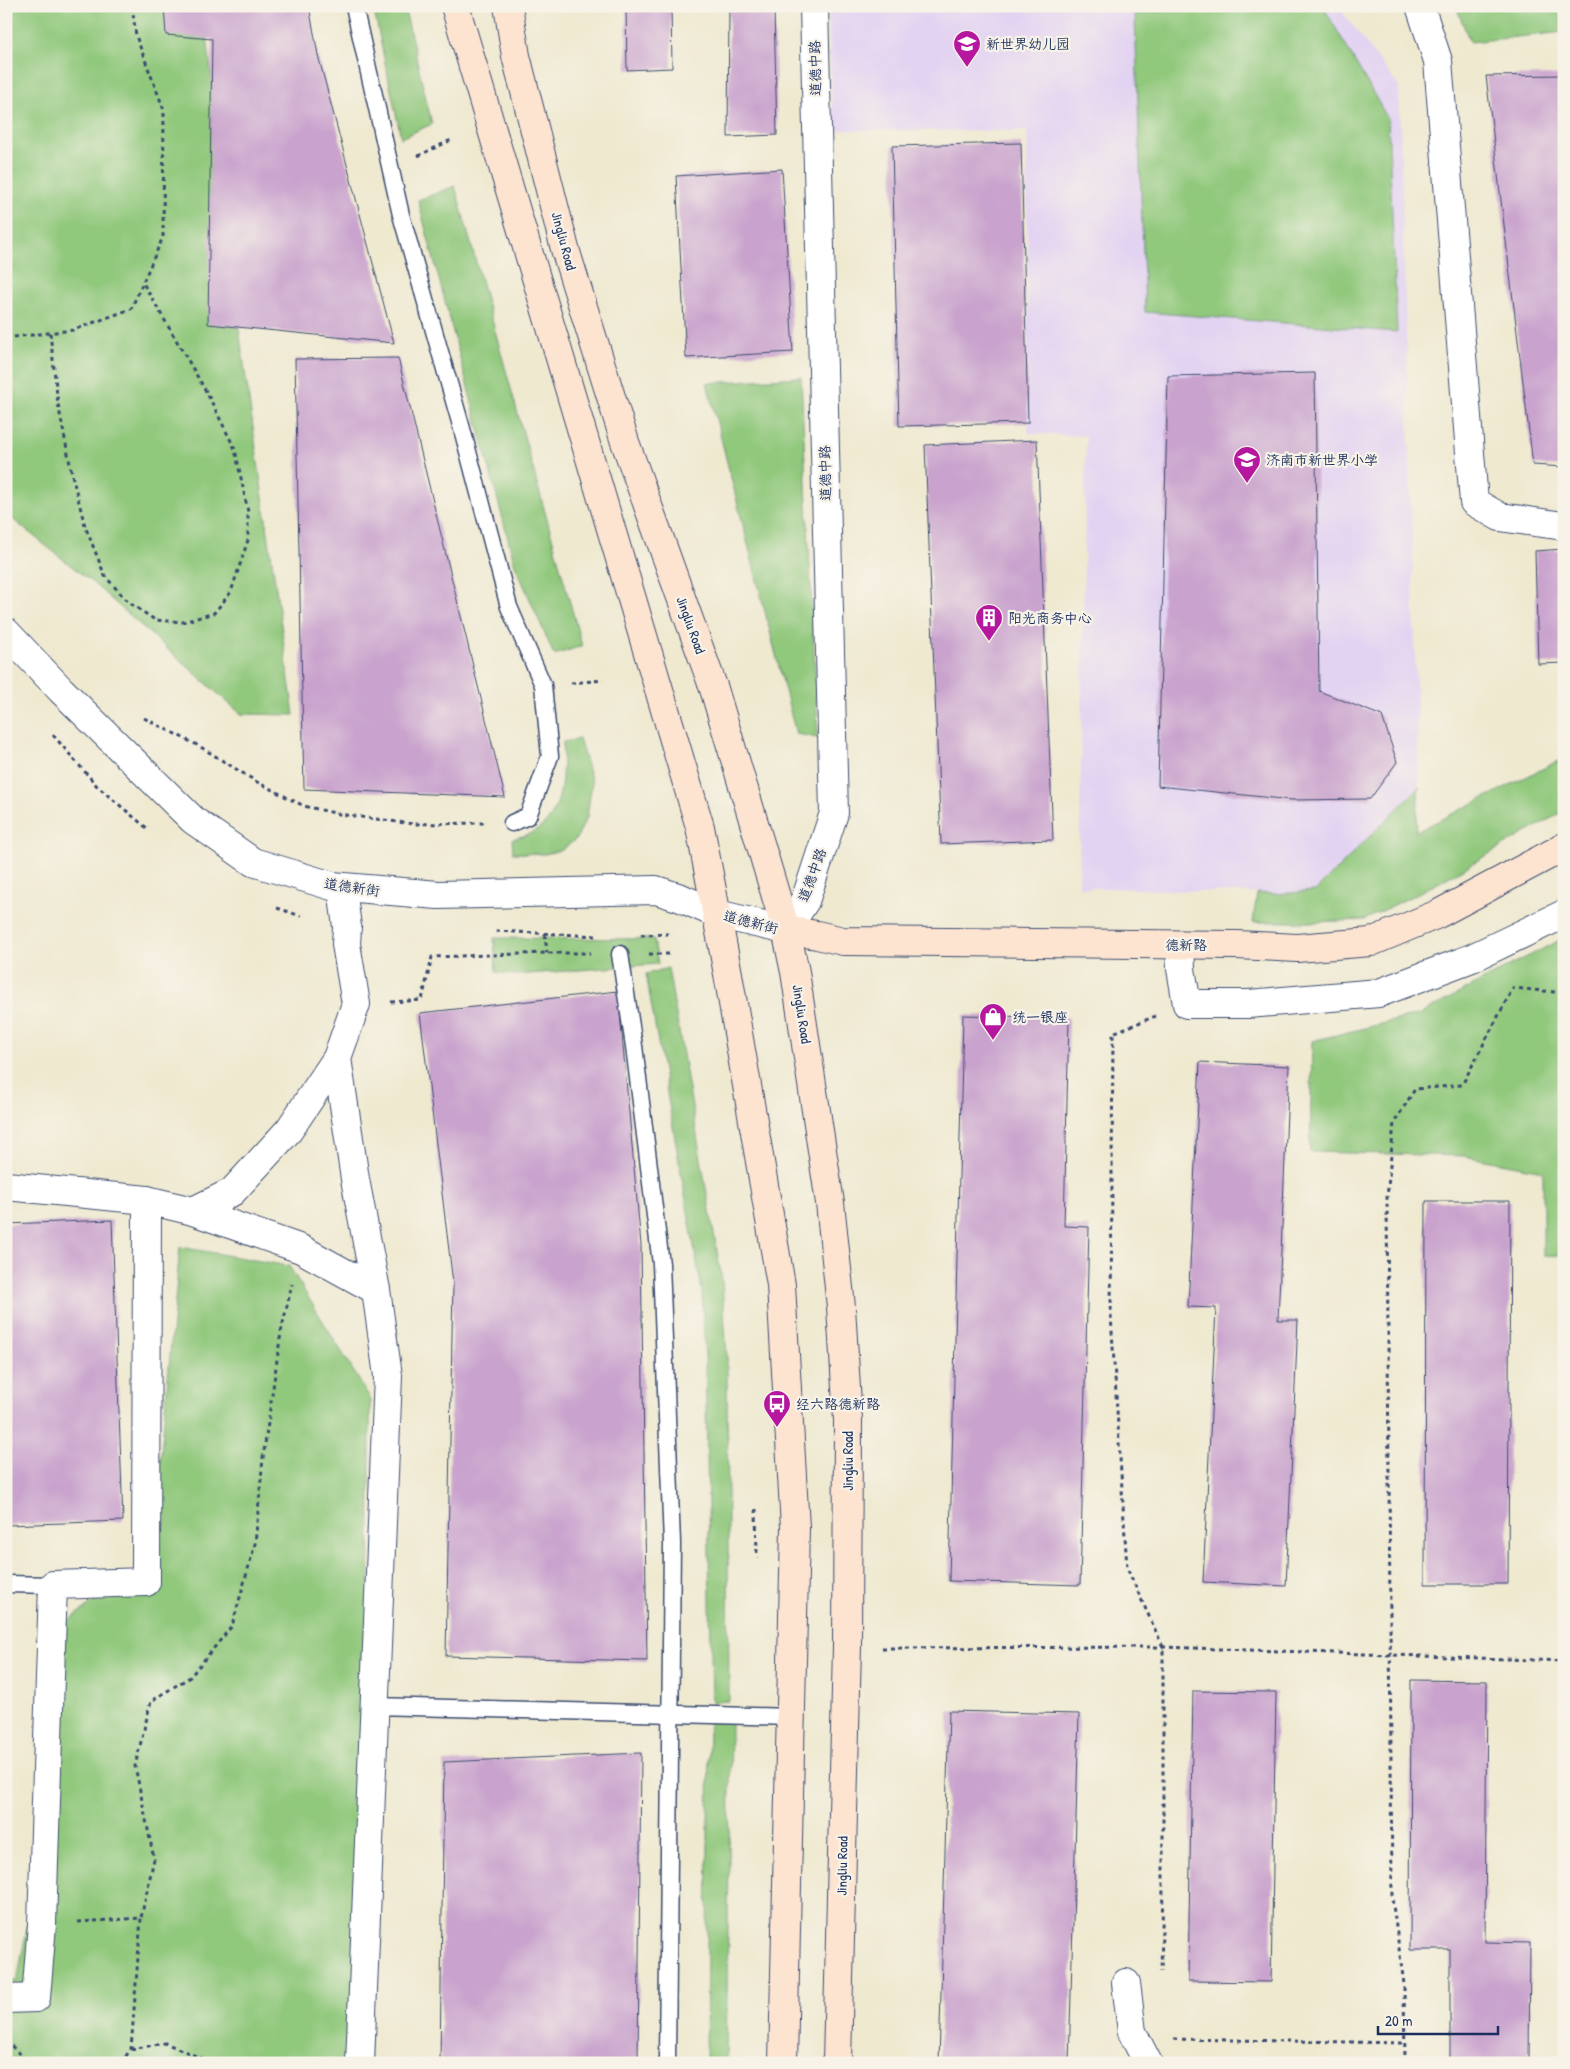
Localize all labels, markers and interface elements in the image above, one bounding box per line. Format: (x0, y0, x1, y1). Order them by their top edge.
school or university icon: 新世界幼儿园 (952, 29, 982, 68)
place label: 新世界幼儿园 (986, 34, 1070, 53)
street label: 道德中路 (805, 40, 824, 96)
street label: Jingliu Road (547, 210, 581, 273)
street label: 道德中路 (815, 445, 834, 501)
school or university icon: 济南市新世界小学 (1232, 445, 1262, 484)
place label: 济南市新世界小学 (1266, 450, 1378, 469)
street label: Jingliu Road (671, 594, 711, 657)
building icon: 阳光商务中心 (974, 603, 1004, 642)
place label: 阳光商务中心 (1008, 608, 1092, 627)
street label: 道德中路 (793, 845, 830, 904)
street label: 道德新街 (323, 873, 381, 900)
street label: 道德新街 (722, 906, 781, 938)
street label: 德新路 (1165, 935, 1207, 954)
street label: Jingliu Road (787, 983, 817, 1045)
shop icon: 统一银座 (978, 1002, 1008, 1041)
place label: 统一银座 (1012, 1007, 1068, 1026)
bus stop icon: 经六路德新路 (762, 1389, 792, 1428)
place label: 经六路德新路 (796, 1394, 880, 1413)
street label: Jingliu Road (838, 1431, 858, 1491)
street label: Jingliu Road (831, 1836, 853, 1896)
scale bar (1378, 2004, 1498, 2036)
text: 20 m (1385, 2010, 1412, 2031)

